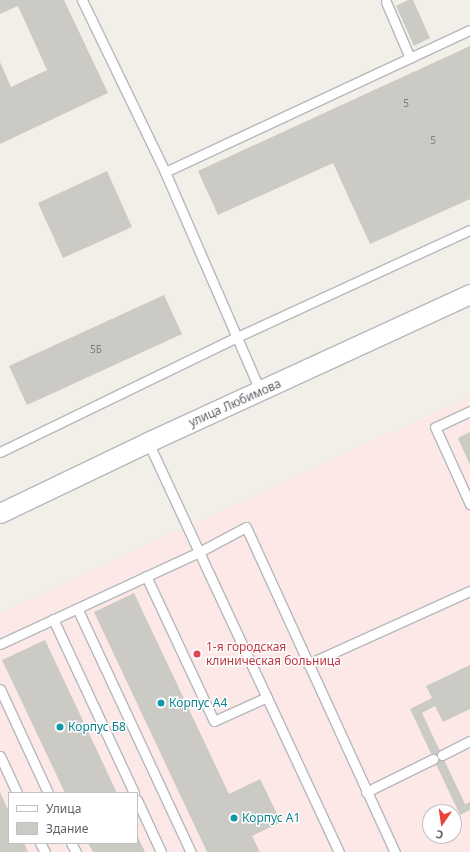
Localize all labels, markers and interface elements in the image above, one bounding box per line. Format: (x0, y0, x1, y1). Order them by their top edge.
house number: 5 (403, 98, 409, 110)
house number: 5 (430, 135, 436, 147)
house number: 5Б (90, 344, 102, 356)
street label: улица Любимова (187, 376, 283, 430)
place label: 1-я городская клиническая больница (206, 640, 341, 668)
marker: 1-я городская клиническая больница (191, 648, 203, 660)
place label: Корпус А4 (169, 696, 227, 710)
marker: Корпус А4 (156, 698, 166, 708)
place label: Корпус Б8 (68, 720, 126, 734)
marker: Корпус Б8 (55, 722, 65, 732)
legend (8, 792, 138, 844)
text: Улица (46, 800, 81, 817)
north arrow (422, 804, 462, 844)
place label: Корпус А1 (242, 811, 300, 825)
marker: Корпус А1 (229, 813, 239, 823)
text: Здание (46, 820, 88, 837)
text: С (434, 827, 445, 843)

